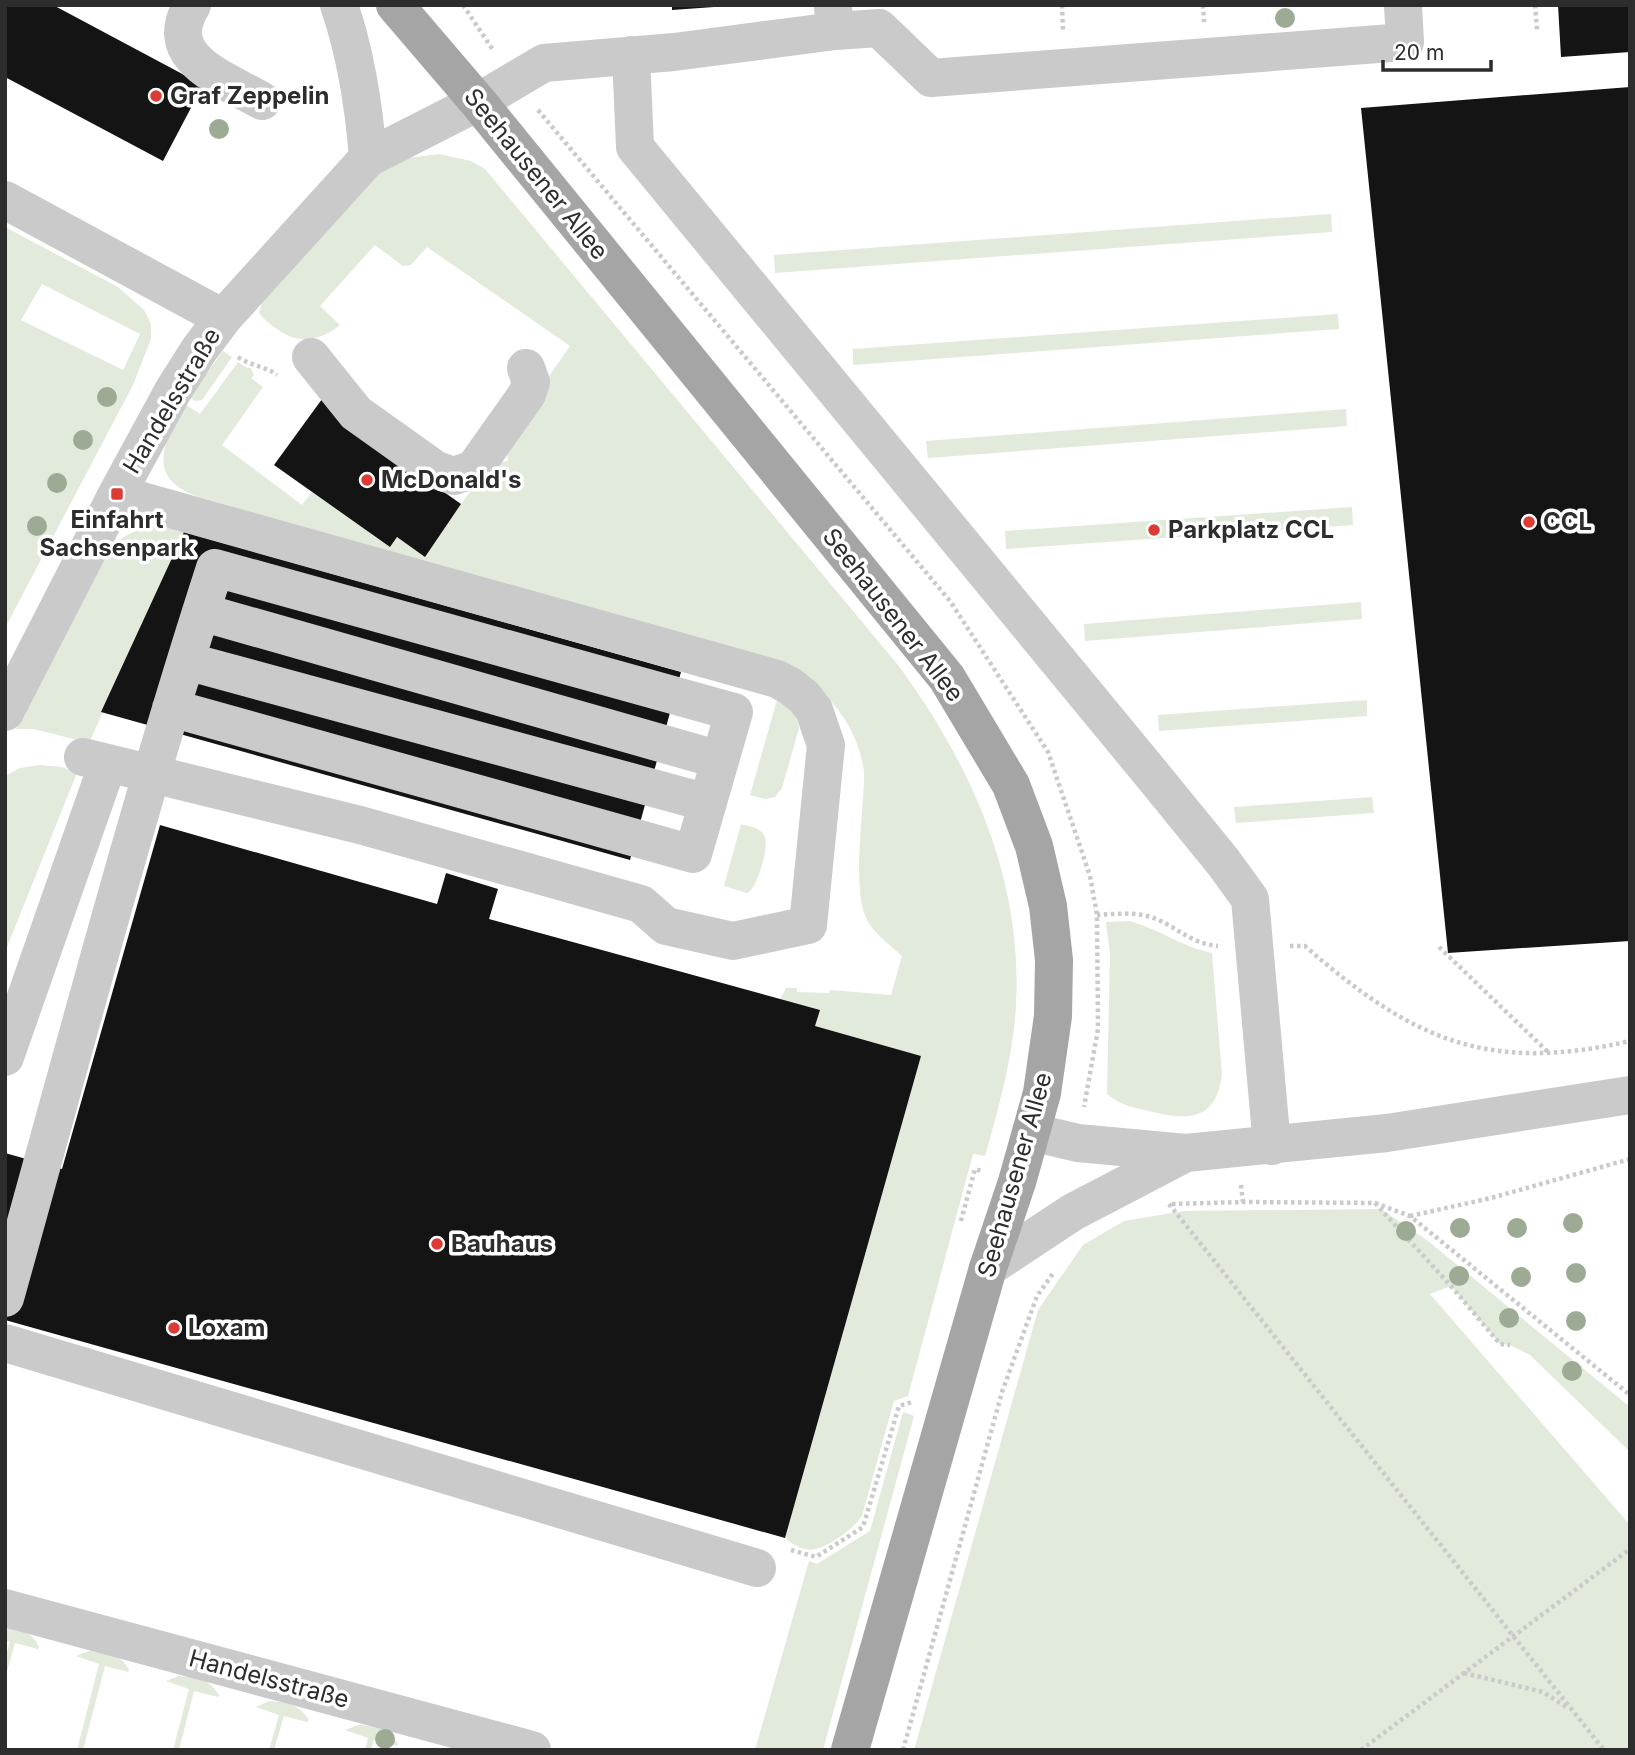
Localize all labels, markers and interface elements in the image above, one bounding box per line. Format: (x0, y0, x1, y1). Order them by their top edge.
scale bar (1383, 28, 1492, 72)
text: 20 m (1394, 40, 1444, 65)
place label: Graf Zeppelin (170, 81, 329, 110)
street label: Seehausener Allee (458, 82, 614, 265)
marker: Graf Zeppelin (148, 88, 164, 104)
street label: Handelsstraße (117, 323, 226, 479)
place label: McDonald's (381, 465, 521, 494)
marker: McDonald's (359, 472, 375, 488)
marker: Einfahrt Sachsenpark (109, 486, 125, 502)
place label: Einfahrt Sachsenpark (40, 505, 194, 562)
place label: CCL (1543, 507, 1592, 536)
marker: CCL (1521, 514, 1537, 530)
place label: Parkplatz CCL (1168, 515, 1334, 544)
street label: Seehausener Allee (817, 522, 970, 707)
marker: Parkplatz CCL (1146, 522, 1162, 538)
street label: Seehausener Allee (971, 1069, 1058, 1281)
place label: Bauhaus (451, 1229, 553, 1258)
marker: Bauhaus (429, 1236, 445, 1252)
place label: Loxam (188, 1313, 266, 1342)
marker: Loxam (166, 1320, 182, 1336)
street label: Handelsstraße (186, 1643, 352, 1714)

